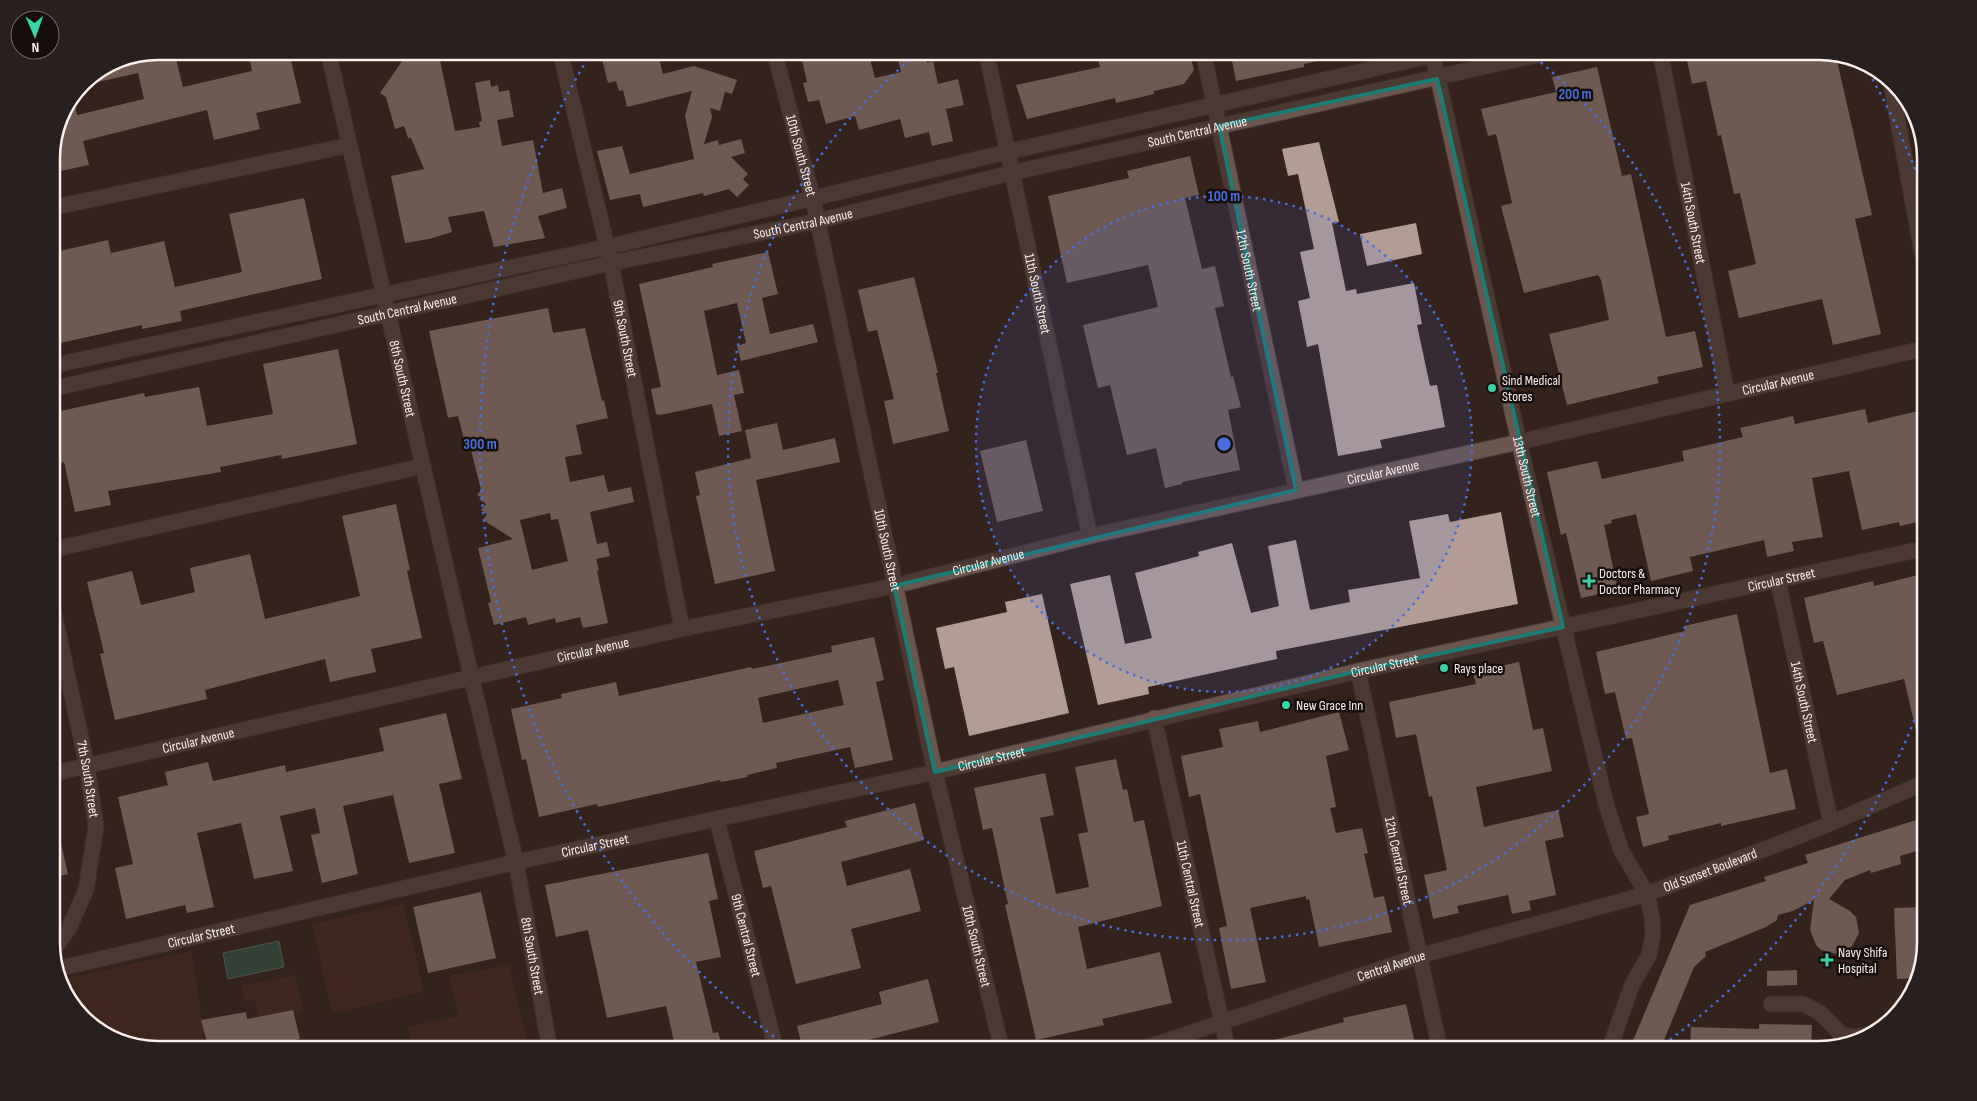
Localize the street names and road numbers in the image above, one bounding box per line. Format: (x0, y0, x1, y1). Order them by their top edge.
street label: South Central Avenue (1146, 112, 1248, 151)
street label: 10th South Street (783, 113, 820, 198)
street label: 14th South Street (1677, 180, 1710, 265)
street label: South Central Avenue (752, 204, 854, 242)
street label: 12th South Street (1232, 228, 1266, 313)
street label: 11th South Street (1021, 252, 1055, 335)
street label: South Central Avenue (356, 289, 458, 328)
street label: 9th South Street (610, 298, 641, 379)
street label: 8th South Street (386, 338, 420, 419)
street label: Circular Avenue (1740, 366, 1816, 399)
street label: 13th South Street (1509, 434, 1545, 519)
street label: Circular Avenue (1345, 456, 1421, 488)
street label: 10th South Street (871, 507, 905, 593)
street label: Circular Avenue (951, 545, 1026, 579)
street label: Circular Street (1746, 564, 1817, 595)
street label: Circular Avenue (555, 633, 630, 666)
street label: Circular Street (1349, 650, 1420, 681)
street label: 14th South Street (1787, 660, 1822, 745)
street label: Circular Avenue (161, 724, 236, 757)
street label: 7th South Street (73, 739, 103, 819)
street label: Circular Street (956, 742, 1027, 775)
street label: 12th Central Street (1381, 815, 1417, 906)
street label: Circular Street (560, 830, 630, 861)
street label: 11th Central Street (1173, 839, 1209, 929)
street label: Old Sunset Boulevard (1661, 844, 1759, 896)
street label: 9th Central Street (728, 892, 765, 979)
street label: 10th South Street (959, 904, 995, 989)
street label: 8th South Street (518, 916, 548, 996)
street label: Circular Street (166, 919, 236, 951)
street label: Central Avenue (1355, 946, 1427, 985)

